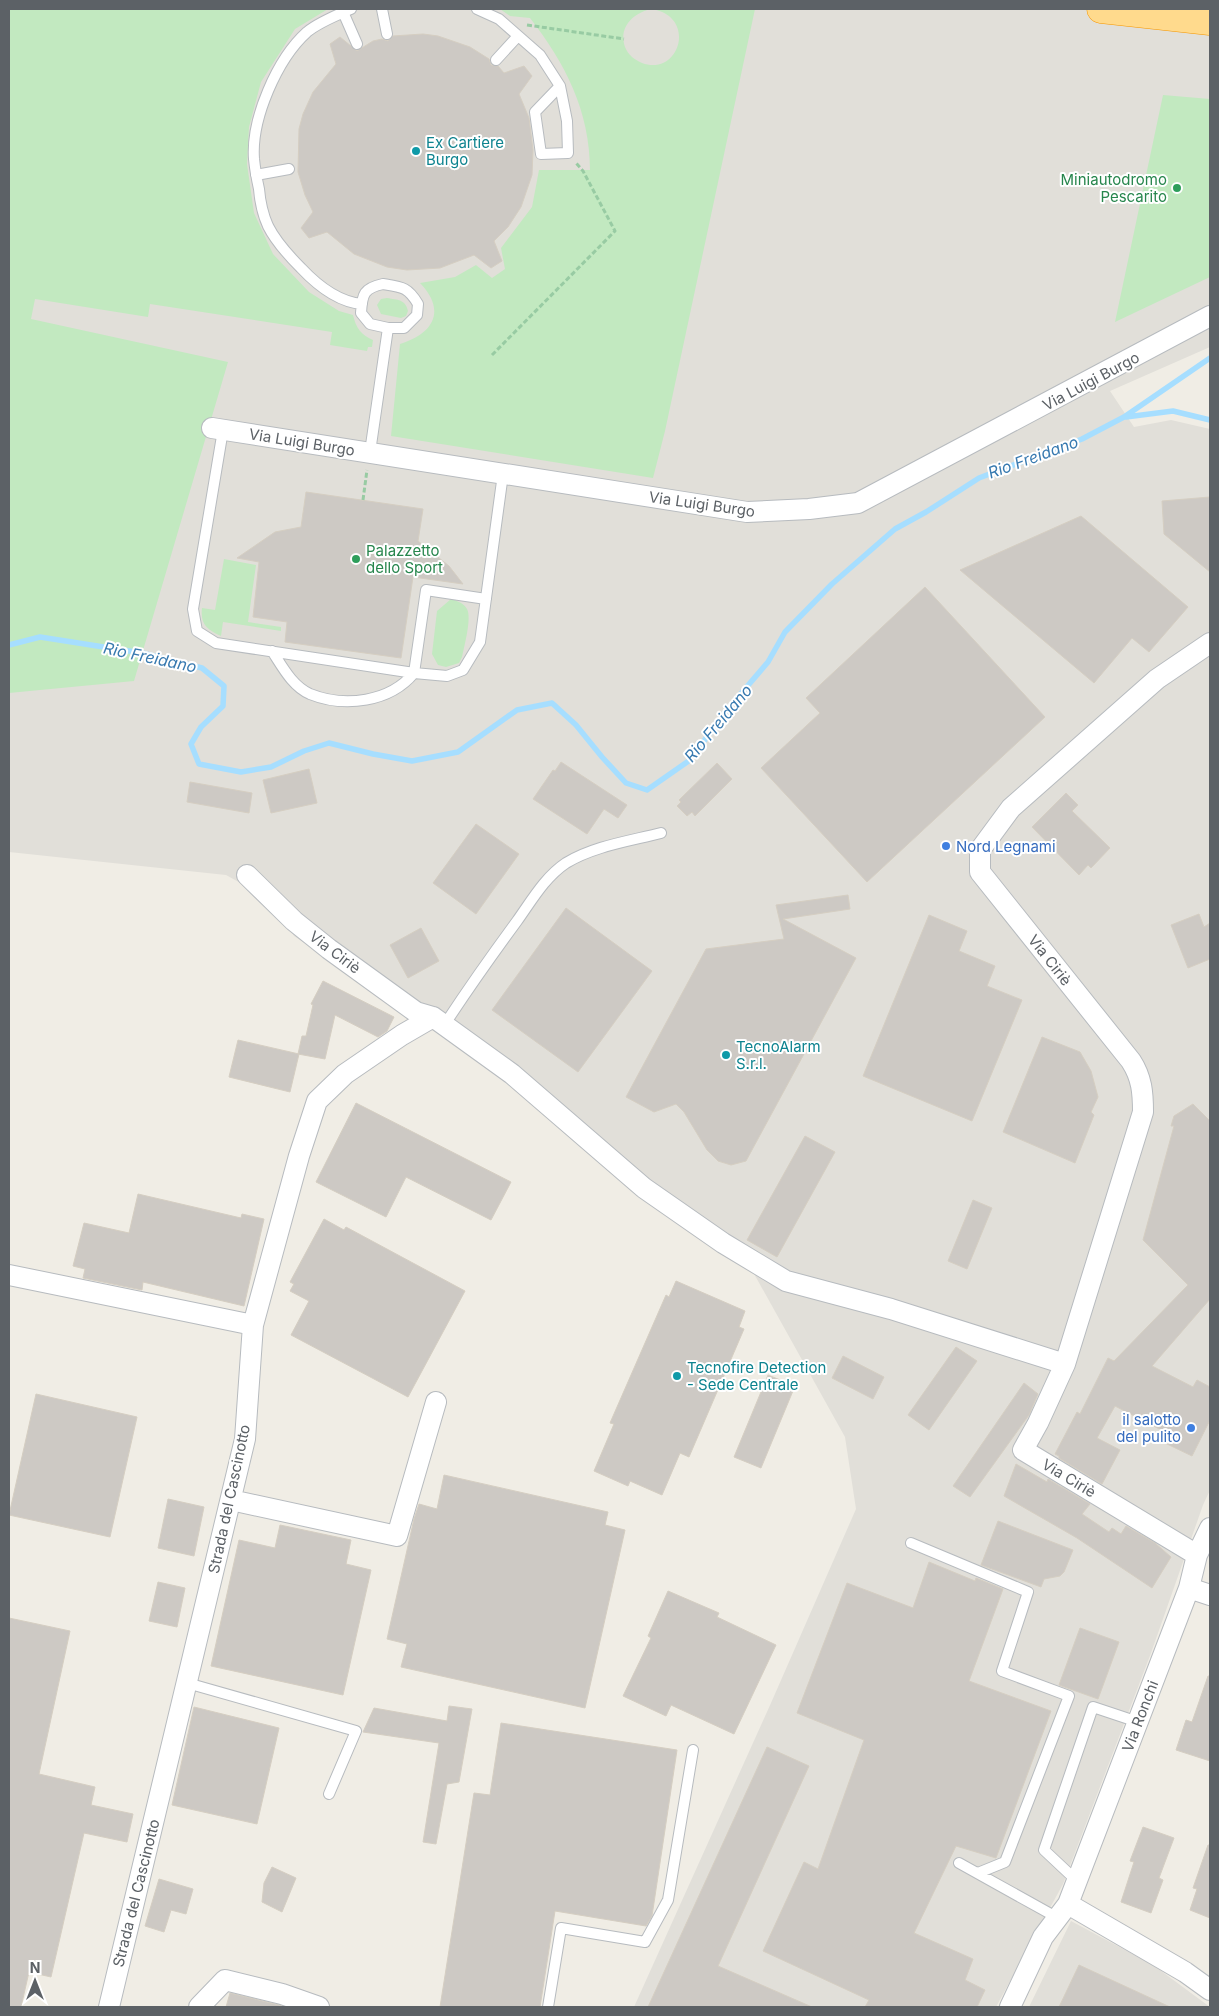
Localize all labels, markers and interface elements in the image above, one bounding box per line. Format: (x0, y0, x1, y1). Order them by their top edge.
place label: Ex Cartiere Burgo (426, 133, 504, 169)
marker: Ex Cartiere Burgo (410, 145, 422, 157)
place label: Miniautodromo Pescarito (1061, 170, 1167, 206)
marker: Miniautodromo Pescarito (1171, 182, 1183, 194)
street label: Via Luigi Burgo (1039, 348, 1143, 414)
street label: Via Luigi Burgo (248, 424, 356, 460)
water label: Rio Freidano (985, 431, 1081, 483)
street label: Via Luigi Burgo (648, 487, 756, 521)
place label: Palazzetto dello Sport (366, 541, 443, 577)
marker: Palazzetto dello Sport (350, 553, 362, 565)
water label: Rio Freidano (102, 637, 198, 677)
water label: Rio Freidano (680, 680, 756, 766)
place label: Nord Legnami (956, 837, 1056, 856)
marker: Nord Legnami (940, 840, 952, 852)
street label: Via Ciriè (306, 927, 364, 977)
street label: Via Ciriè (1024, 931, 1076, 989)
place label: TecnoAlarm S.r.l. (736, 1037, 821, 1073)
marker: TecnoAlarm S.r.l. (720, 1049, 732, 1061)
place label: Tecnofire Detection - Sede Centrale (687, 1358, 826, 1394)
marker: Tecnofire Detection - Sede Centrale (671, 1370, 683, 1382)
place label: il salotto del pulito (1116, 1410, 1181, 1446)
marker: il salotto del pulito (1185, 1422, 1197, 1434)
street label: Strada del Cascinotto (204, 1423, 254, 1575)
street label: Via Ciriè (1039, 1455, 1099, 1501)
street label: Via Ronchi (1118, 1678, 1162, 1754)
street label: Strada del Cascinotto (108, 1817, 164, 1969)
north arrow (10, 1956, 60, 2006)
text: N (30, 1959, 40, 1976)

